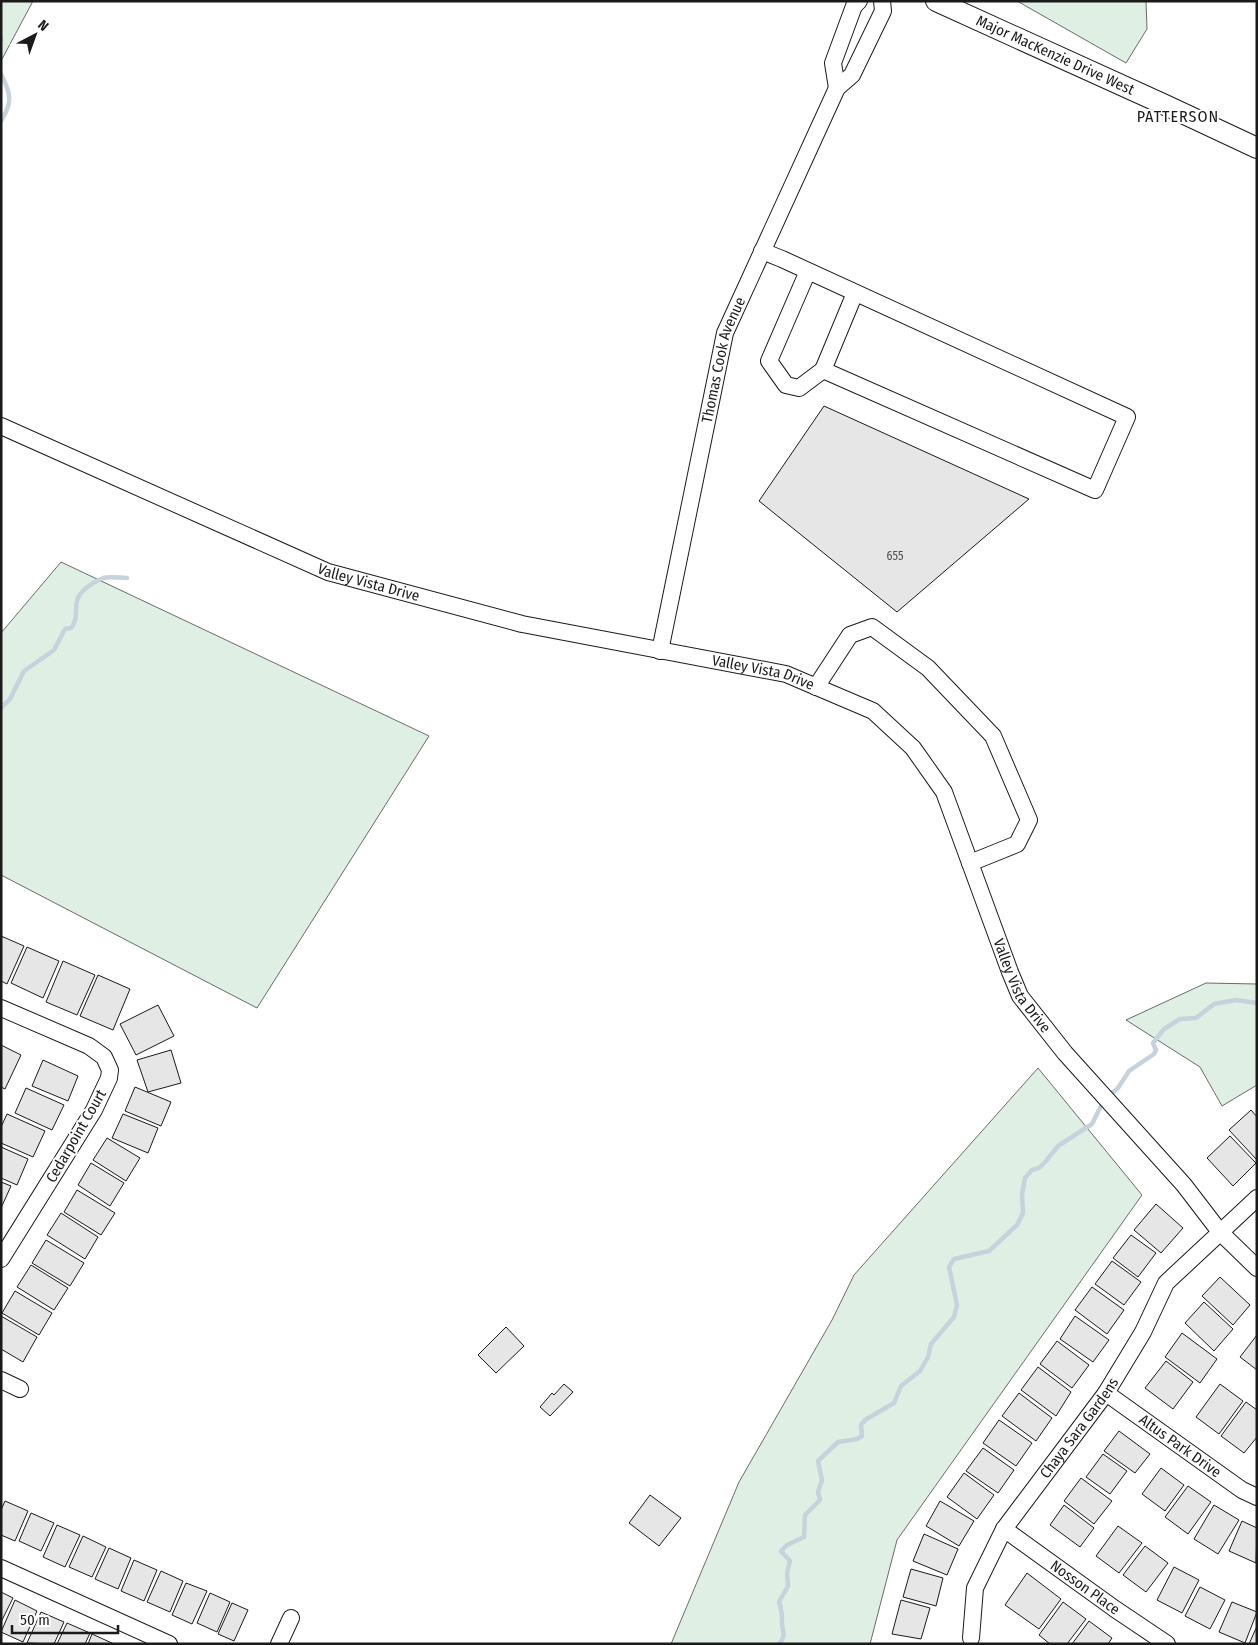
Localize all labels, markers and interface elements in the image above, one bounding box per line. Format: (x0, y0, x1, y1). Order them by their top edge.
north arrow (10, 10, 60, 60)
street label: Major MacKenzie Drive West (973, 11, 1137, 99)
text: N (34, 16, 52, 35)
district label: PATTERSON (1137, 107, 1219, 126)
street label: Thomas Cook Avenue (698, 294, 749, 425)
house number: 655 (887, 549, 904, 563)
street label: Valley Vista Drive (315, 559, 422, 605)
street label: Valley Vista Drive (710, 651, 817, 694)
street label: Valley Vista Drive (990, 936, 1055, 1036)
street label: Cedarpoint Court (42, 1086, 110, 1186)
street label: Chaya Sara Gardens (1036, 1374, 1122, 1482)
street label: Altus Park Drive (1136, 1410, 1225, 1481)
street label: Nosson Place (1047, 1556, 1123, 1619)
scale bar (12, 1602, 119, 1634)
text: 50 m (20, 1611, 50, 1629)

